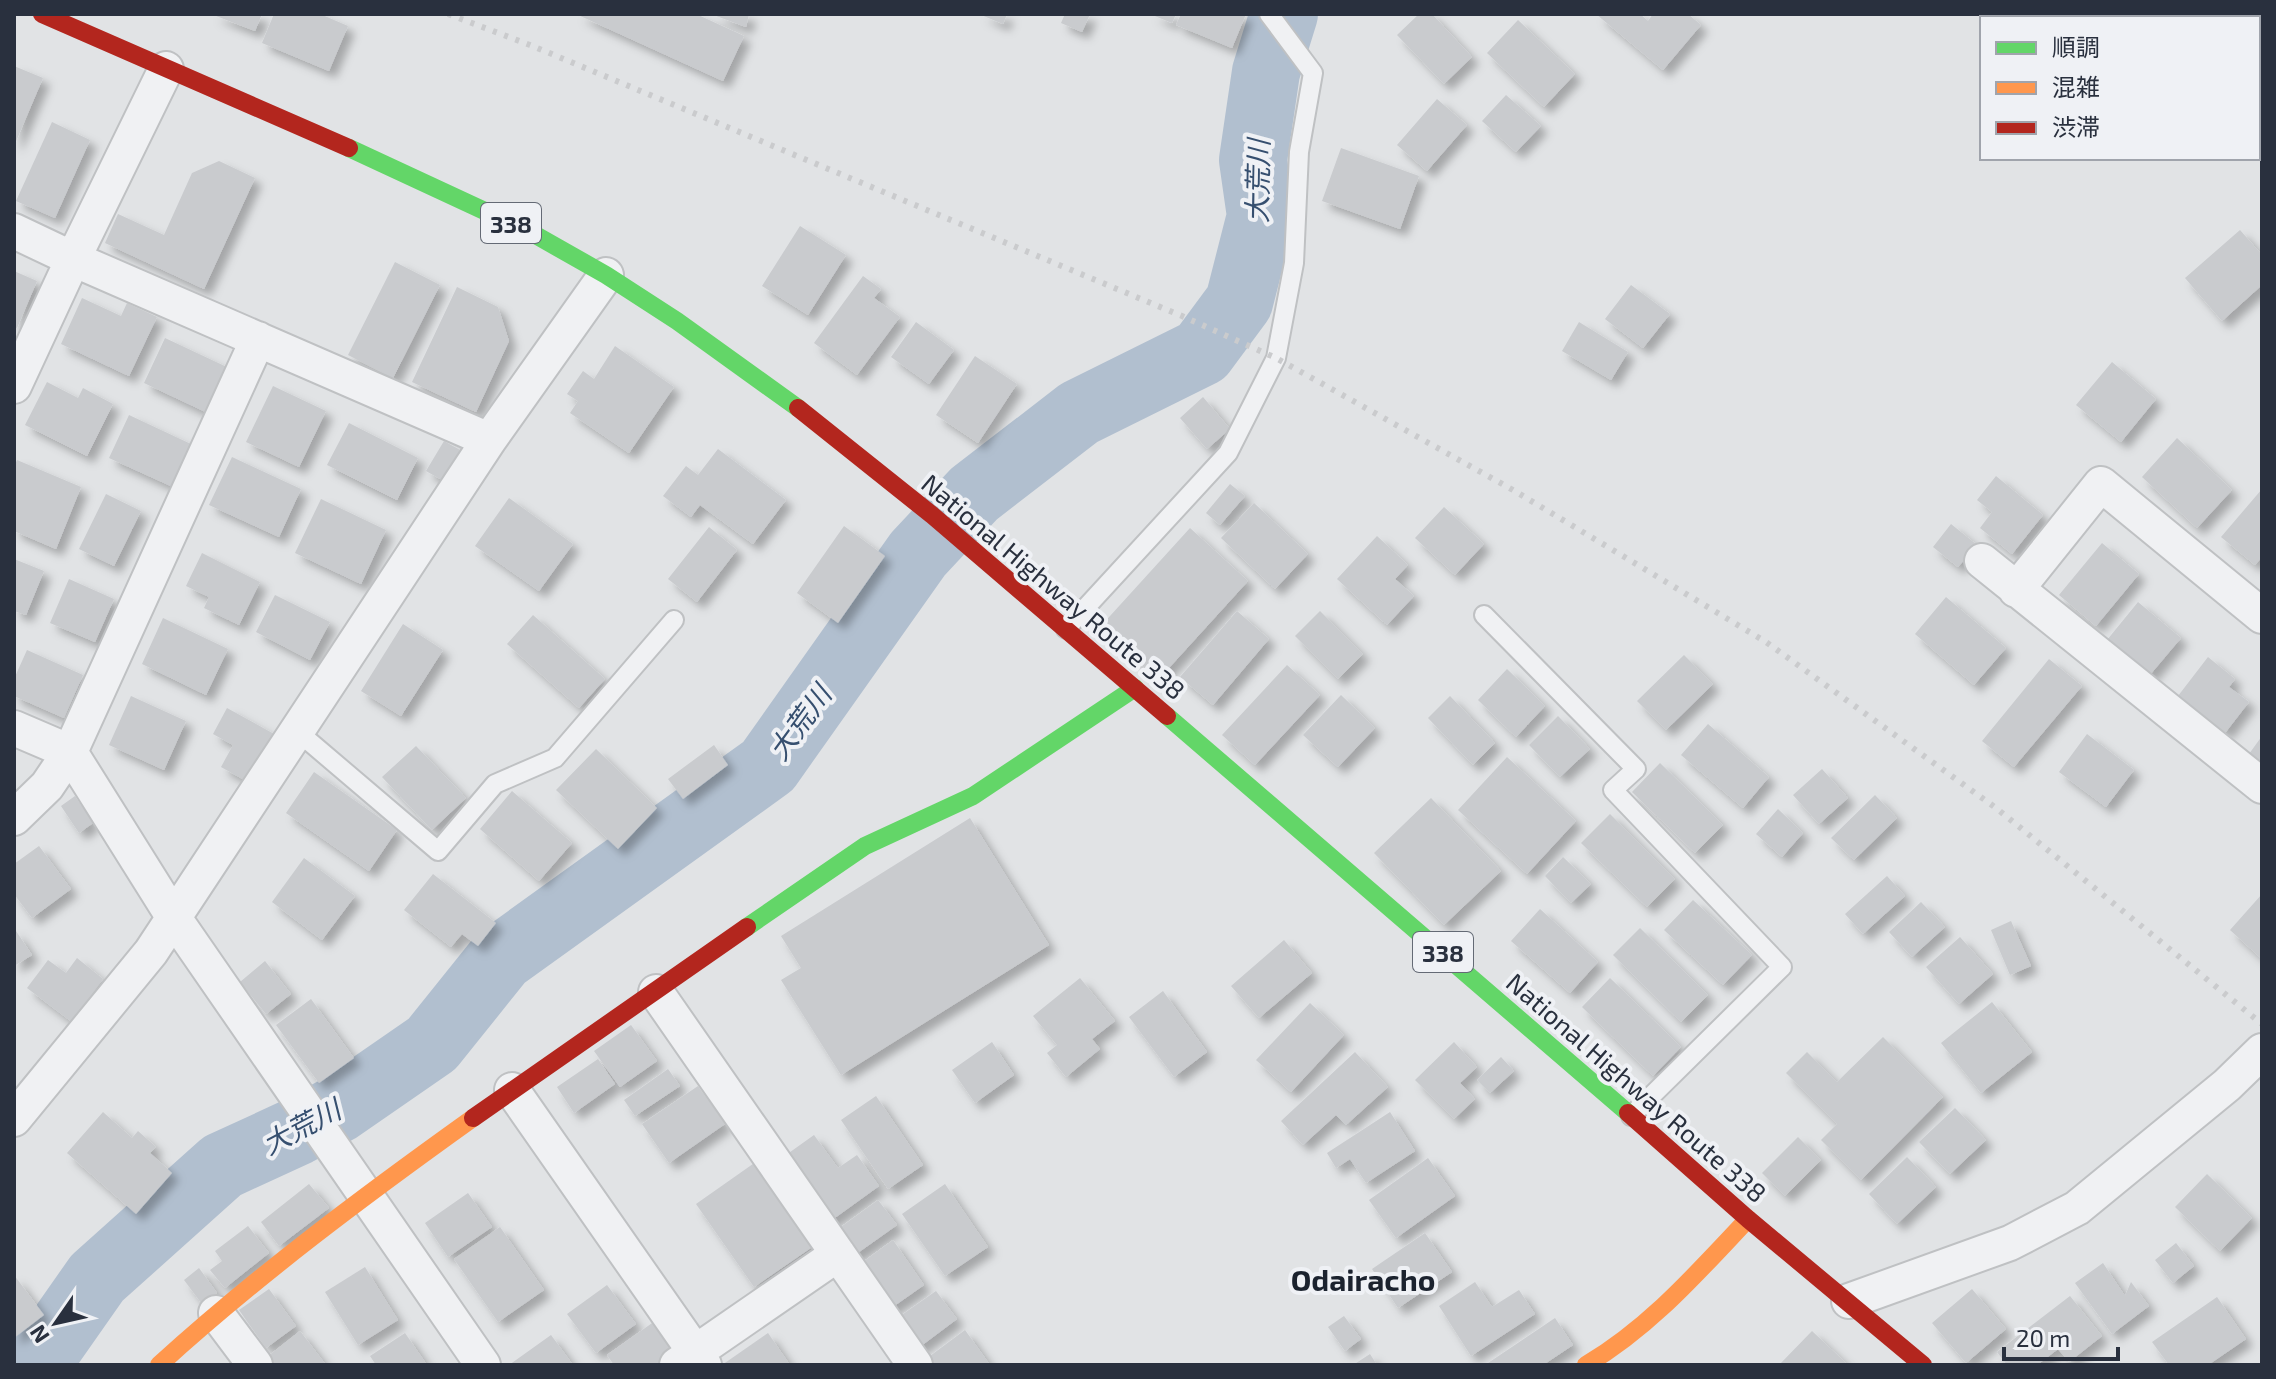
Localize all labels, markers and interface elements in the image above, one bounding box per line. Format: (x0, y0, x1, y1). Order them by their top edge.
legend (1980, 16, 2260, 160)
text: 順調 (2052, 32, 2100, 61)
text: 混雑 (2052, 72, 2100, 101)
text: 渋滞 (2052, 112, 2100, 141)
water label: 大荒川 (1239, 136, 1275, 223)
road number: 338 (481, 203, 541, 243)
street label: National Highway Route 338 (916, 467, 1192, 705)
water label: 大荒川 (761, 676, 839, 766)
road number: 338 (1413, 932, 1473, 972)
street label: National Highway Route 338 (1501, 966, 1773, 1208)
water label: 大荒川 (256, 1090, 349, 1161)
district label: Odairacho (1291, 1261, 1435, 1297)
north arrow (16, 1283, 96, 1363)
scale bar (2004, 1311, 2118, 1361)
text: N (23, 1321, 54, 1349)
text: 20 m (2016, 1323, 2070, 1352)

